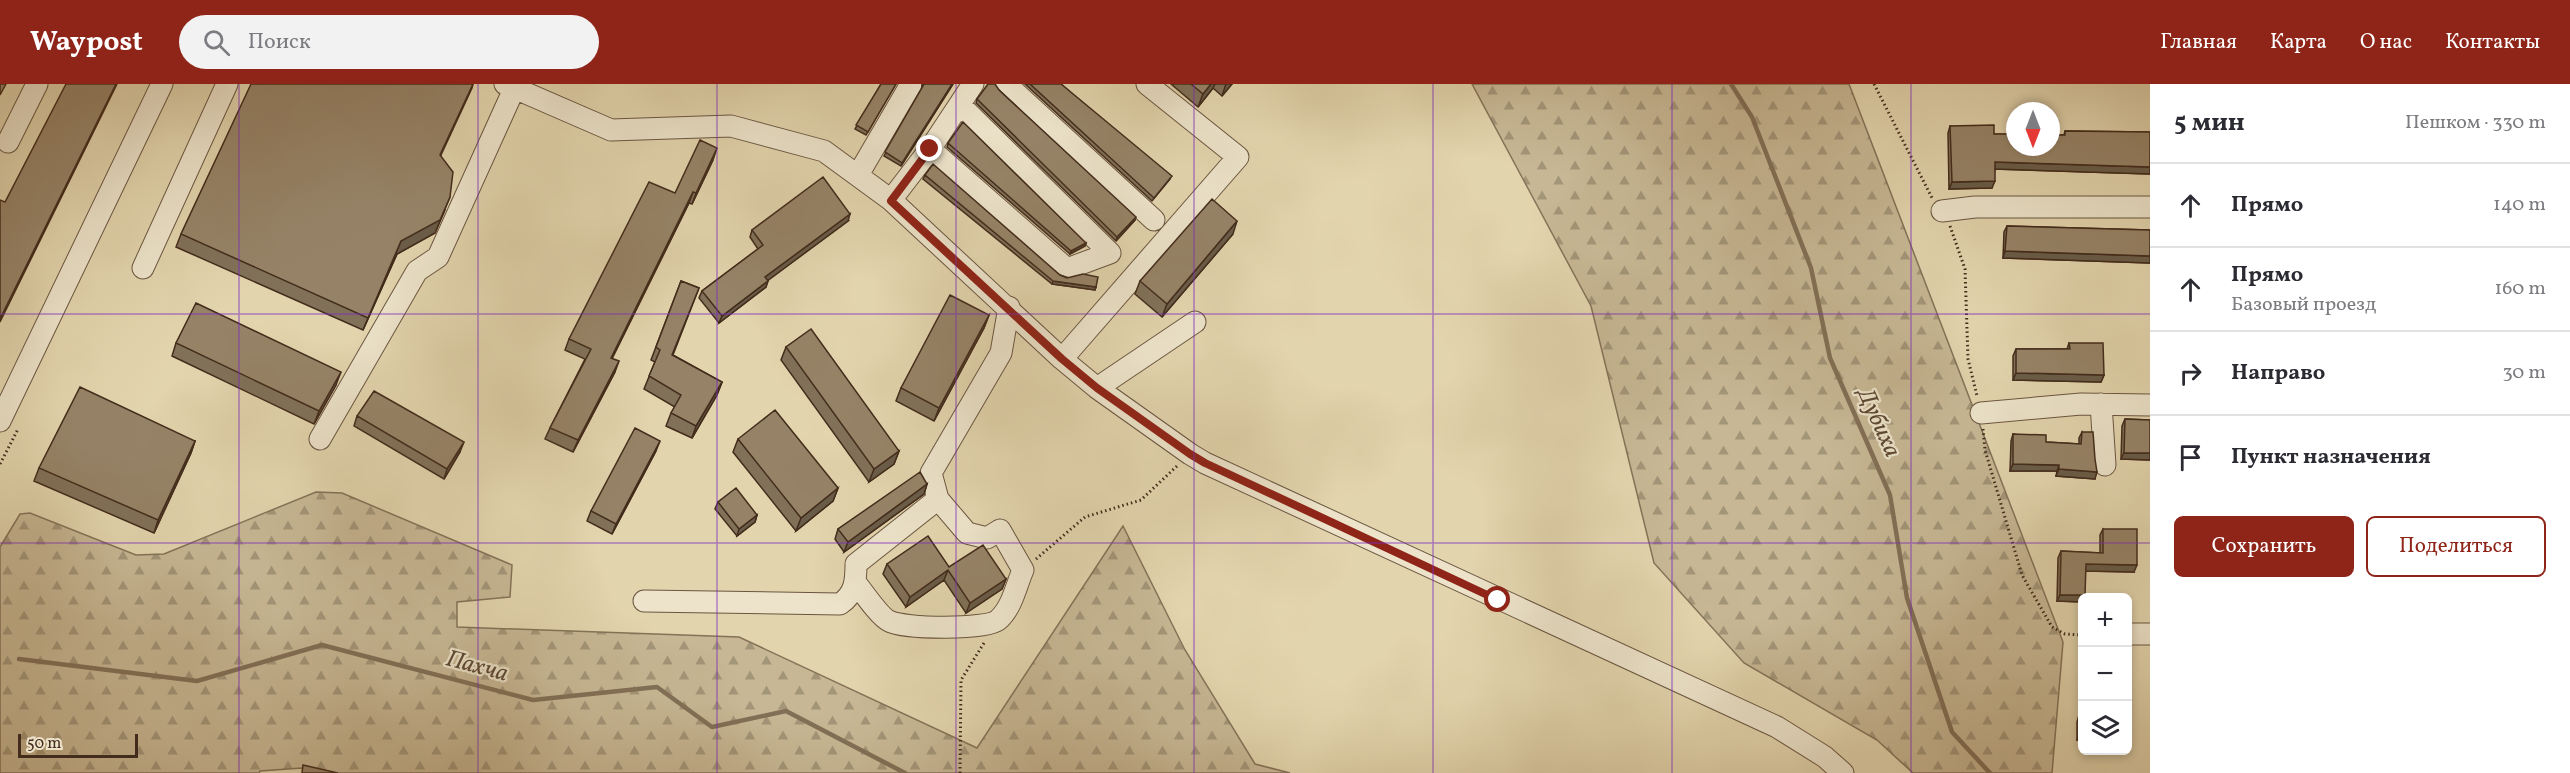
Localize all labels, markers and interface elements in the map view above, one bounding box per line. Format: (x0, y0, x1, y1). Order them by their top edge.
search box (179, 15, 599, 69)
text: Waypost (30, 23, 143, 62)
icon: search (200, 26, 233, 59)
text: Поиск (248, 27, 311, 58)
text: Главная (2160, 28, 2237, 57)
text: Карта (2270, 28, 2327, 57)
text: О нас (2360, 28, 2412, 57)
text: Контакты (2445, 28, 2540, 57)
north arrow (2006, 102, 2060, 156)
text: 5 мин (2174, 105, 2245, 141)
text: Пешком · 330 m (2405, 109, 2546, 137)
route end (916, 135, 942, 161)
icon: ahead (2174, 189, 2207, 222)
text: Прямо (2231, 190, 2303, 221)
text: 140 m (2493, 191, 2546, 219)
text: Прямо (2231, 260, 2303, 291)
icon: ahead (2174, 273, 2207, 306)
text: 160 m (2494, 275, 2546, 303)
text: Базовый проезд (2231, 291, 2376, 319)
icon: right (2174, 357, 2207, 390)
text: Направо (2231, 358, 2325, 389)
text: 30 m (2502, 359, 2546, 387)
water label: Дубиха (1847, 381, 1908, 463)
icon: arrive (2174, 441, 2207, 474)
text: Пункт назначения (2231, 442, 2431, 473)
button: Сохранить (2174, 516, 2354, 577)
button: Поделиться (2366, 516, 2546, 577)
route start (1484, 586, 1510, 612)
map controls (2078, 593, 2132, 755)
button: + (2078, 593, 2132, 647)
water label: Пахча (442, 642, 512, 692)
button: − (2078, 647, 2132, 701)
button: layers (2078, 701, 2132, 755)
scale bar (18, 731, 138, 758)
text: 50 m (27, 733, 61, 755)

